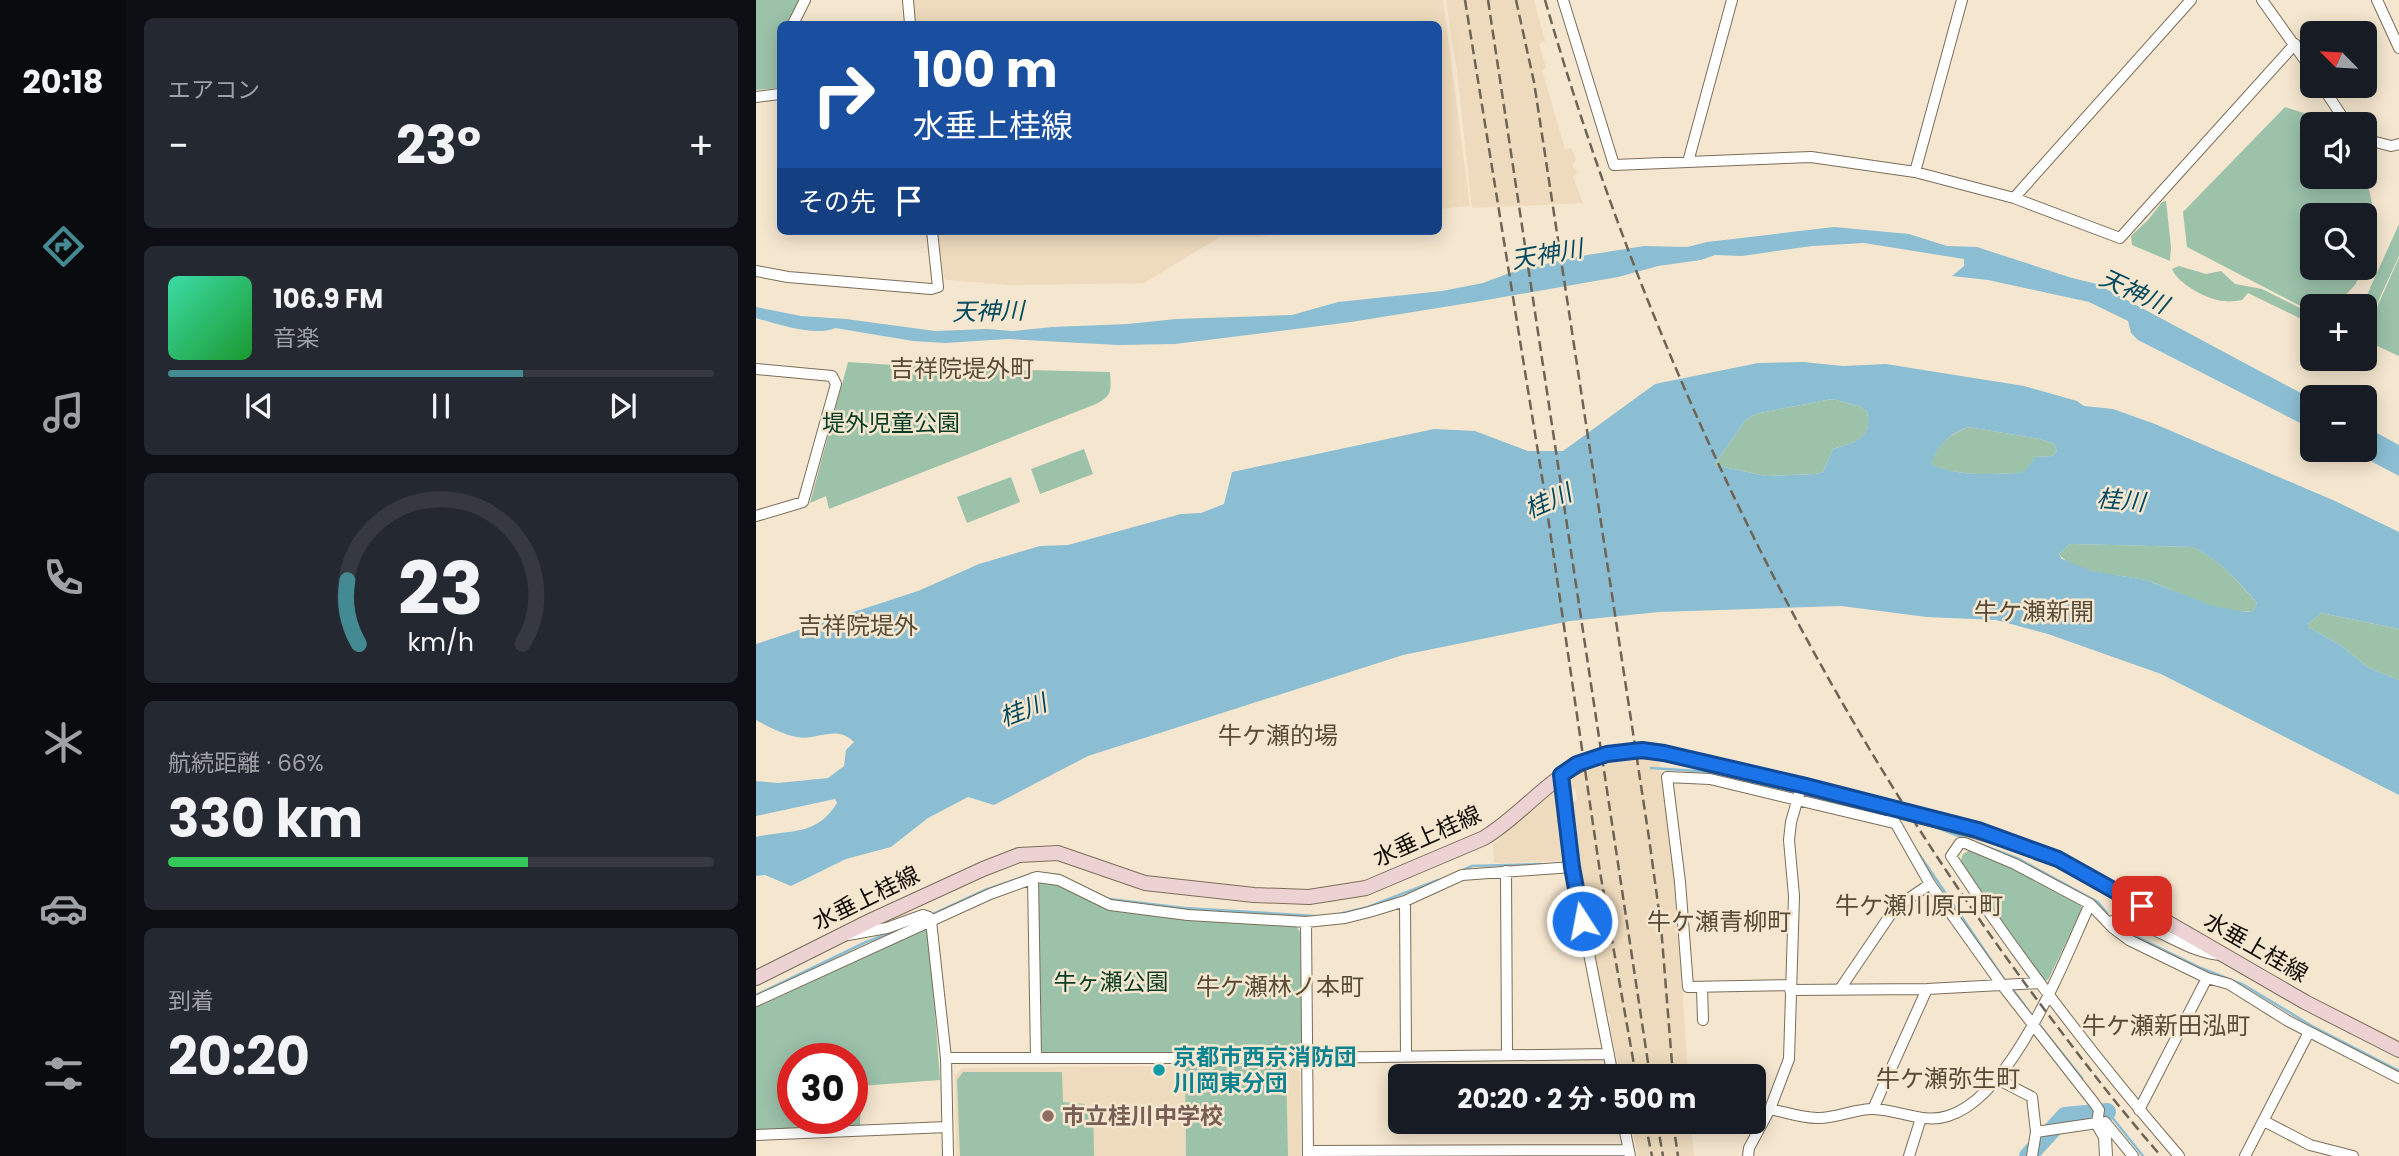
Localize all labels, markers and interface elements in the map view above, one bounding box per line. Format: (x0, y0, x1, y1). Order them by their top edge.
north arrow (2300, 21, 2376, 98)
map controls (2300, 21, 2377, 462)
text: 100 m (913, 36, 1058, 104)
icon: right (798, 49, 889, 140)
text: 20:18 (23, 59, 104, 104)
text: エアコン (168, 74, 260, 106)
text: 水垂上桂線 (913, 103, 1073, 148)
text: 23° (396, 109, 481, 182)
button: sound (2300, 112, 2377, 189)
text: − (168, 119, 189, 172)
text: + (688, 119, 714, 172)
icon: arrive (890, 182, 928, 220)
text: その先 (798, 184, 876, 220)
button: search (2300, 203, 2377, 280)
icon: directions (39, 222, 88, 271)
water label: 天神川 (1509, 231, 1588, 277)
water label: 天神川 (2094, 261, 2176, 322)
text: 106.9 FM (273, 281, 383, 317)
water label: 天神川 (952, 294, 1027, 328)
button: + (2300, 294, 2377, 371)
text: 音楽 (273, 322, 319, 354)
district label: 吉祥院堤外町 (890, 352, 1034, 385)
button: − (2300, 385, 2377, 462)
icon: previous (240, 387, 278, 425)
icon: pause (422, 387, 460, 425)
icon: next (604, 387, 642, 425)
icon: music (39, 388, 88, 437)
park label: 堤外児童公園 (822, 407, 960, 439)
water label: 桂川 (1519, 475, 1579, 526)
water label: 桂川 (2096, 481, 2149, 519)
text: 23 (398, 538, 484, 639)
icon: phone (39, 553, 88, 602)
district label: 牛ケ瀬新開 (1974, 595, 2094, 628)
district label: 吉祥院堤外 (798, 609, 918, 642)
text: km/h (408, 625, 474, 660)
water label: 桂川 (995, 685, 1054, 734)
icon: climate (39, 718, 88, 767)
district label: 牛ケ瀬的場 (1218, 719, 1338, 752)
text: 航続距離 · 66% (168, 747, 324, 779)
text: 330 km (168, 782, 363, 855)
street label: 水垂上桂線 (1368, 798, 1486, 874)
street label: 水垂上桂線 (807, 858, 925, 938)
pin (2112, 876, 2172, 936)
icon: car (39, 884, 88, 933)
position arrow (1545, 884, 1619, 958)
icon: arrive (2123, 887, 2161, 925)
district label: 牛ケ瀬川原口町 (1835, 889, 2003, 922)
street label: 水垂上桂線 (2198, 904, 2314, 990)
district label: 牛ケ瀬青柳町 (1647, 905, 1791, 938)
park label: 牛ヶ瀬公園 (1054, 966, 1169, 998)
district label: 牛ケ瀬林ノ本町 (1196, 970, 1364, 1003)
text: 到着 (168, 985, 214, 1017)
district label: 牛ケ瀬新田泓町 (2082, 1009, 2250, 1042)
text: 20:20 (168, 1020, 310, 1093)
place label: 京都市西京消防団 川岡東分団 (1173, 1041, 1357, 1099)
speed limit sign: 30 (777, 1043, 868, 1134)
icon: filters (39, 1049, 88, 1098)
marker: 京都市西京消防団 川岡東分団 (1151, 1062, 1167, 1078)
district label: 牛ケ瀬弥生町 (1876, 1062, 2020, 1095)
text: 20:20 · 2 分 · 500 m (1458, 1081, 1696, 1117)
place label: 市立桂川中学校 (1062, 1100, 1223, 1132)
marker: 市立桂川中学校 (1040, 1108, 1056, 1124)

